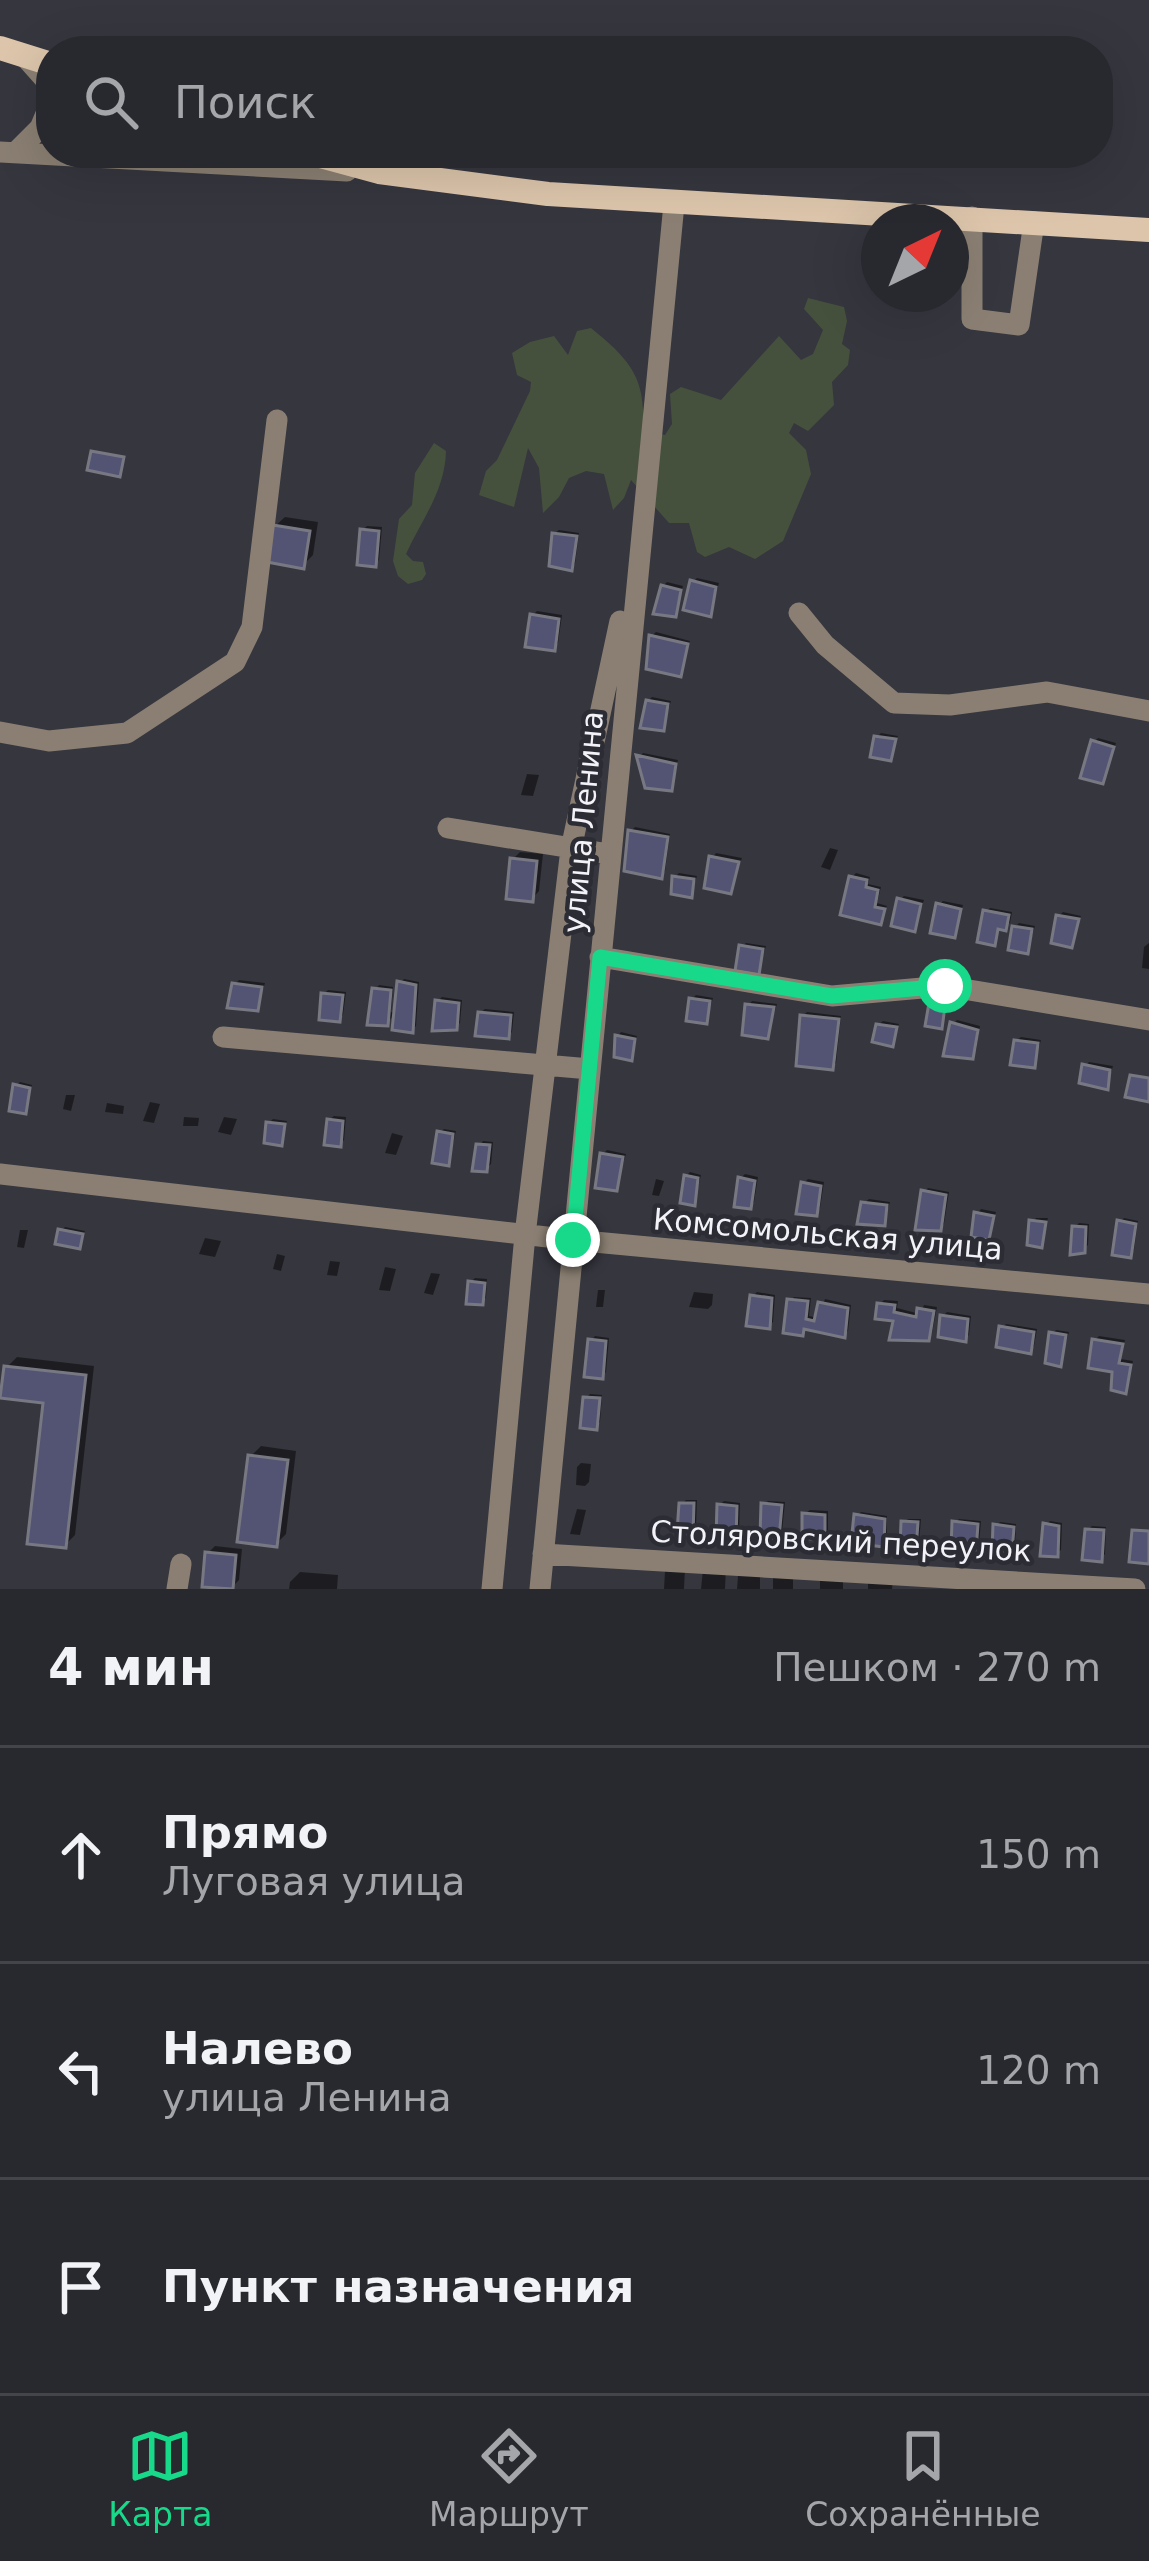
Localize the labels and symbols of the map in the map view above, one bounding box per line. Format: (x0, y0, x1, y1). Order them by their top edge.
north arrow (861, 204, 969, 312)
street label: улица Ленина (556, 709, 610, 935)
route start (918, 959, 972, 1013)
street label: Комсомольская улица (652, 1201, 1004, 1267)
route end (546, 1213, 600, 1267)
street label: Столяровский переулок (650, 1514, 1032, 1568)

